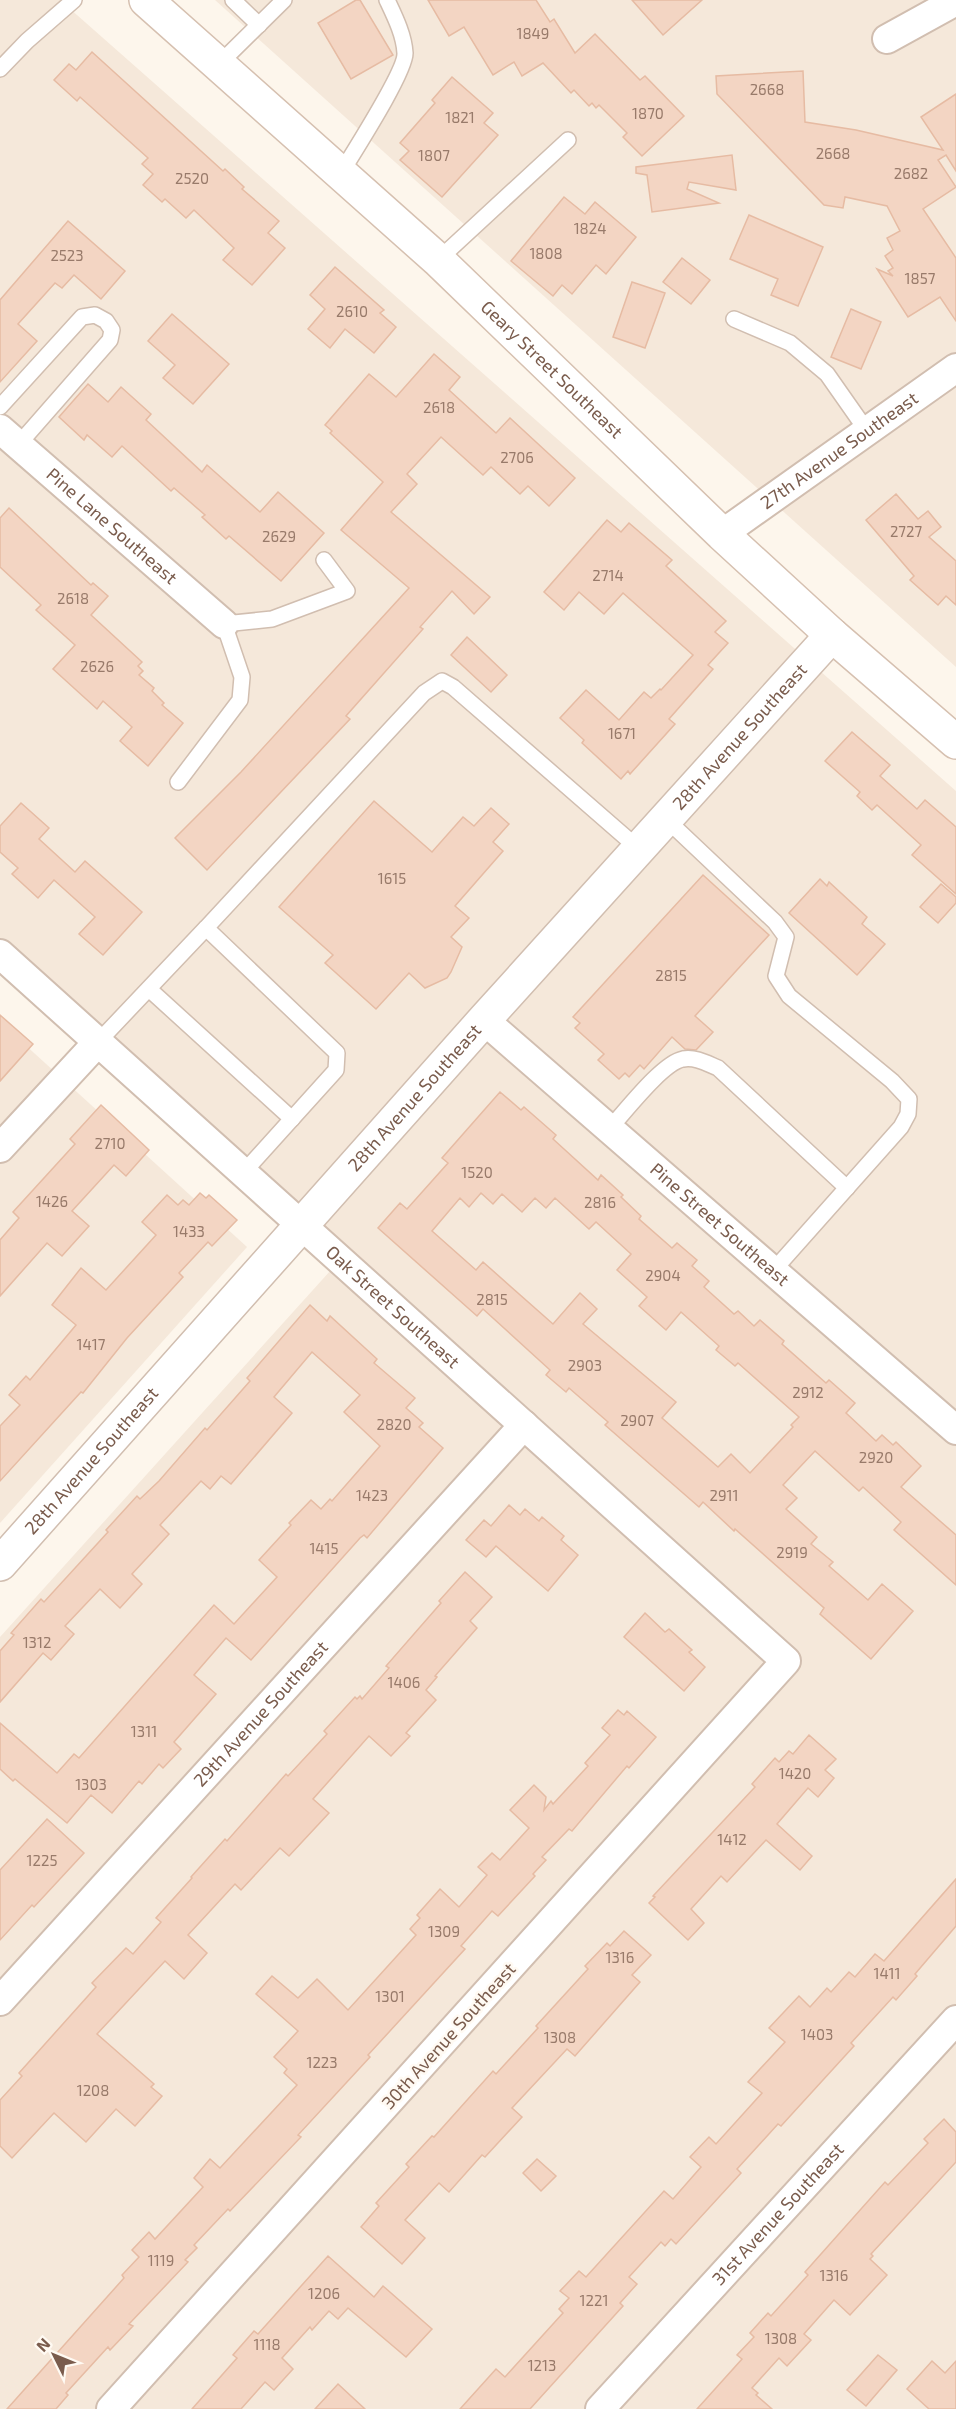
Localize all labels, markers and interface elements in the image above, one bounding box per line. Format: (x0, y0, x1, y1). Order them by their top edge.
house number: 1849 (517, 24, 549, 42)
house number: 2668 (750, 80, 784, 98)
house number: 1870 (632, 104, 664, 122)
house number: 1821 (445, 108, 475, 126)
house number: 2668 (816, 144, 850, 162)
house number: 1807 (418, 146, 450, 164)
house number: 2682 (894, 164, 928, 182)
house number: 2520 (175, 169, 209, 187)
house number: 1824 (574, 219, 606, 237)
house number: 1808 (529, 244, 563, 262)
house number: 2523 (50, 246, 84, 264)
house number: 1857 (905, 269, 936, 287)
street label: Geary Street Southeast (477, 296, 628, 443)
house number: 2610 (336, 302, 368, 320)
street label: 27th Avenue Southeast (756, 386, 922, 513)
house number: 2618 (423, 398, 455, 416)
house number: 2706 (500, 448, 534, 466)
street label: Pine Lane Southeast (42, 463, 182, 588)
house number: 2727 (890, 522, 922, 540)
house number: 2629 (262, 527, 296, 545)
house number: 2714 (592, 566, 624, 584)
house number: 2618 (57, 589, 89, 607)
house number: 2626 (80, 657, 114, 675)
street label: 28th Avenue Southeast (667, 658, 811, 814)
house number: 1671 (608, 724, 636, 742)
house number: 1615 (378, 869, 406, 887)
house number: 2815 (655, 966, 687, 984)
street label: 28th Avenue Southeast (343, 1019, 485, 1175)
house number: 2710 (94, 1134, 126, 1152)
street label: Pine Street Southeast (646, 1158, 794, 1290)
house number: 1520 (461, 1163, 493, 1181)
house number: 1426 (36, 1192, 68, 1210)
house number: 2816 (584, 1193, 616, 1211)
house number: 1433 (173, 1222, 205, 1240)
street label: Oak Street Southeast (322, 1241, 465, 1372)
house number: 2904 (645, 1266, 681, 1284)
house number: 2815 (476, 1290, 508, 1308)
house number: 1417 (77, 1335, 106, 1353)
house number: 2903 (568, 1356, 602, 1374)
street label: 28th Avenue Southeast (20, 1382, 162, 1538)
house number: 2912 (792, 1383, 824, 1401)
house number: 2907 (620, 1411, 654, 1429)
house number: 2820 (376, 1415, 412, 1433)
house number: 2920 (859, 1448, 893, 1466)
house number: 1423 (356, 1486, 388, 1504)
house number: 2911 (710, 1486, 738, 1504)
house number: 1415 (309, 1539, 339, 1557)
house number: 2919 (776, 1543, 808, 1561)
house number: 1312 (23, 1633, 51, 1651)
street label: 29th Avenue Southeast (189, 1636, 332, 1791)
house number: 1406 (388, 1673, 420, 1691)
house number: 1311 (131, 1722, 157, 1740)
house number: 1420 (779, 1764, 811, 1782)
house number: 1303 (75, 1775, 107, 1793)
house number: 1412 (717, 1830, 747, 1848)
house number: 1225 (27, 1851, 57, 1869)
house number: 1309 (428, 1922, 460, 1940)
house number: 1316 (606, 1948, 634, 1966)
street label: 30th Avenue Southeast (377, 1957, 520, 2113)
house number: 1411 (873, 1964, 901, 1982)
house number: 1301 (375, 1987, 405, 2005)
house number: 1403 (801, 2025, 833, 2043)
house number: 1308 (544, 2028, 576, 2046)
house number: 1223 (306, 2053, 338, 2071)
house number: 1208 (77, 2081, 109, 2099)
street label: 31st Avenue Southeast (707, 2138, 848, 2289)
house number: 1119 (148, 2251, 174, 2269)
house number: 1316 (820, 2266, 848, 2284)
house number: 1206 (308, 2284, 340, 2302)
house number: 1221 (580, 2291, 608, 2309)
north arrow (24, 2325, 84, 2385)
house number: 1308 (765, 2329, 797, 2347)
text: N (32, 2334, 54, 2355)
house number: 1118 (253, 2335, 281, 2353)
house number: 1213 (528, 2356, 556, 2374)

